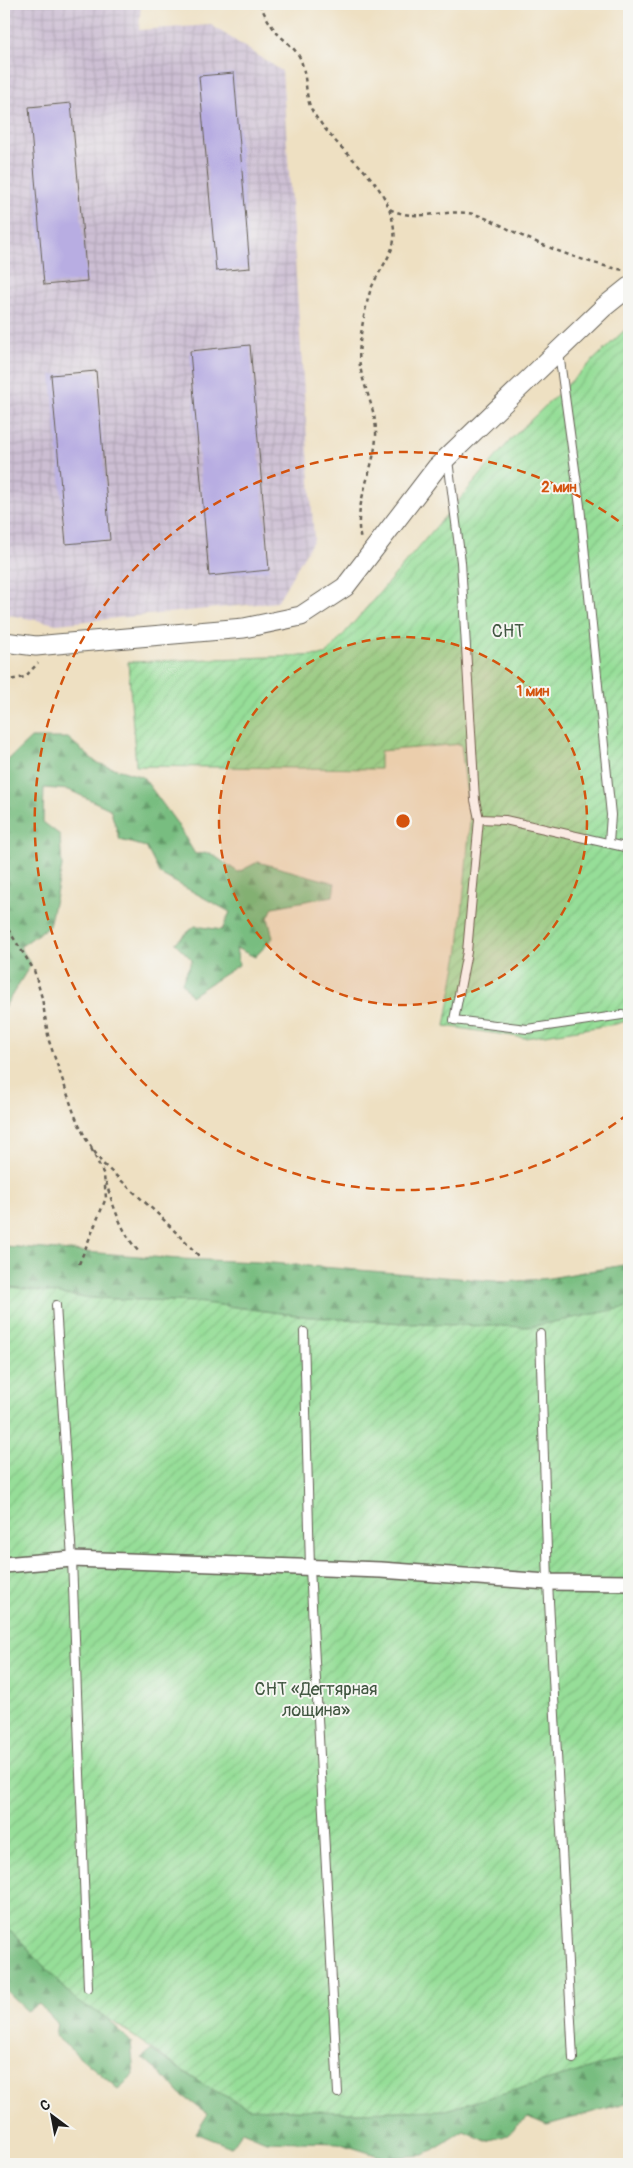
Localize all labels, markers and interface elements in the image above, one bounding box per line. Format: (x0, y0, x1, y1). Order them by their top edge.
text: 2 мин (541, 478, 577, 497)
park label: СНТ (492, 620, 524, 643)
text: 1 мин (516, 682, 550, 701)
centre of rings (394, 812, 412, 830)
park label: СНТ «Дегтярная лощина» (255, 1678, 377, 1722)
north arrow (28, 2090, 78, 2140)
text: С (37, 2096, 54, 2115)

